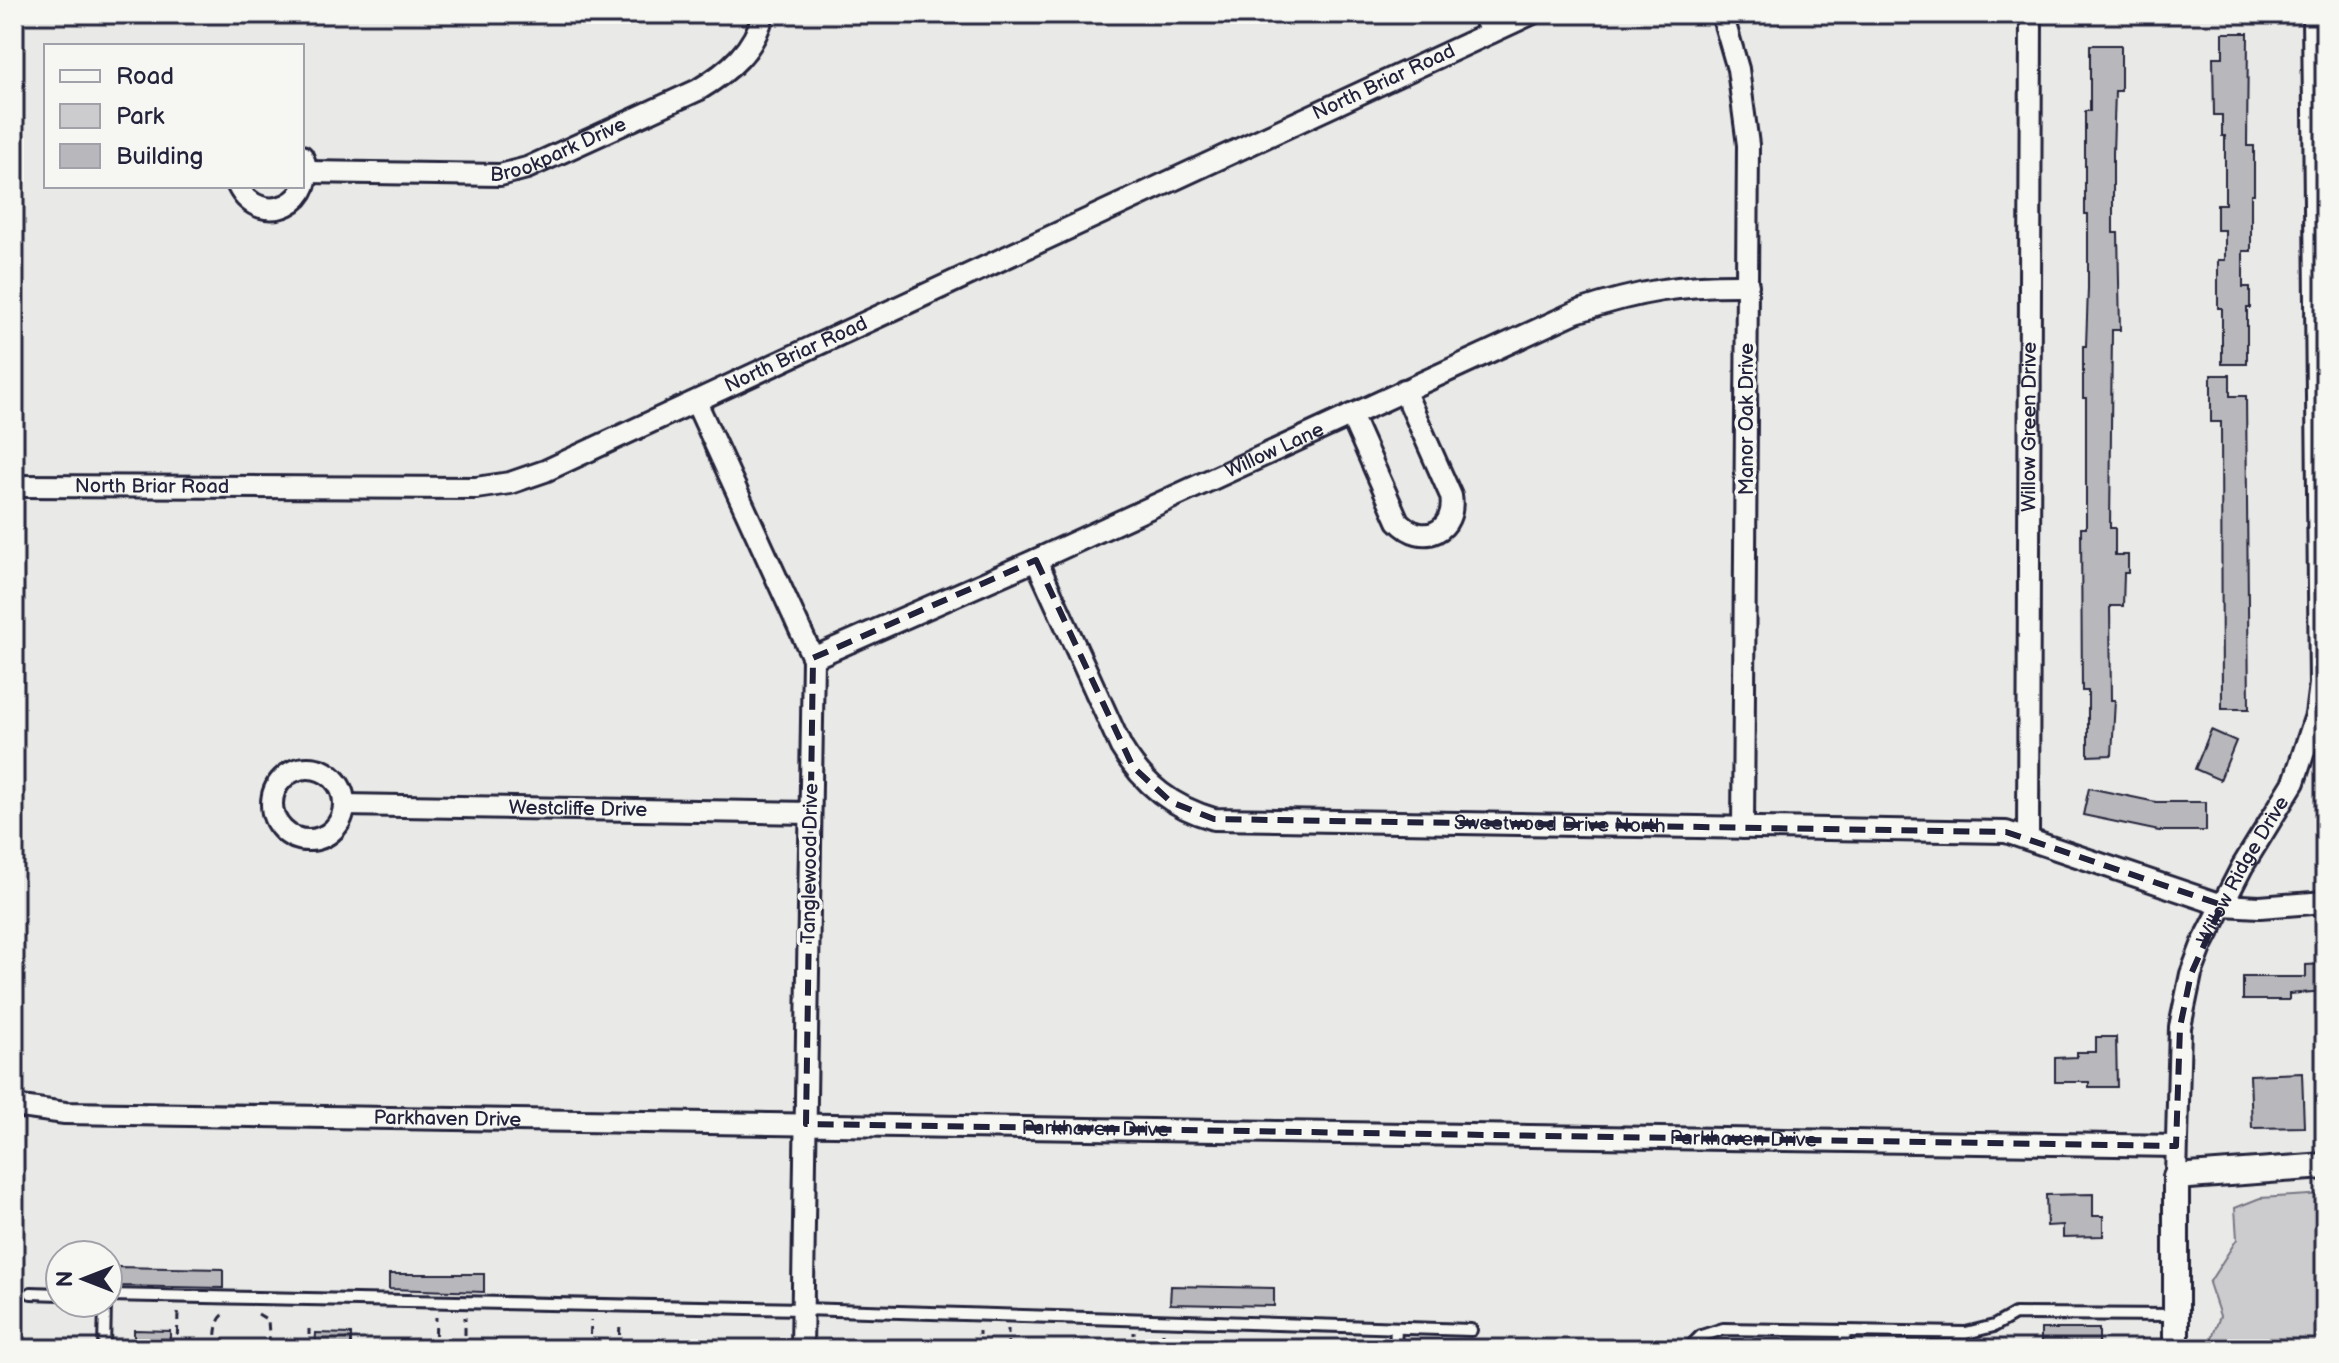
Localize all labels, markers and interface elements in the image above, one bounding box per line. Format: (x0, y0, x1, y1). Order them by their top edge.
street label: North Briar Road (1309, 39, 1459, 126)
legend (44, 44, 304, 188)
text: Road (116, 62, 174, 91)
text: Park (116, 102, 164, 131)
street label: Brookpark Drive (490, 112, 630, 187)
text: Building (116, 142, 203, 171)
street label: North Briar Road (721, 311, 871, 398)
street label: Willow Green Drive (2017, 342, 2042, 512)
street label: Manor Oak Drive (1735, 343, 1759, 495)
street label: Willow Lane (1221, 417, 1328, 484)
street label: North Briar Road (75, 474, 229, 499)
street label: Tanglewood Drive (797, 783, 823, 943)
street label: Willow Ridge Drive (2192, 792, 2294, 949)
street label: Westcliffe Drive (508, 796, 648, 822)
street label: Sweetwood Drive North (1454, 811, 1666, 838)
street label: Parkhaven Drive (374, 1106, 522, 1132)
street label: Parkhaven Drive (1021, 1116, 1169, 1142)
street label: Parkhaven Drive (1669, 1126, 1817, 1152)
north arrow (44, 1239, 124, 1319)
text: N (52, 1271, 79, 1287)

